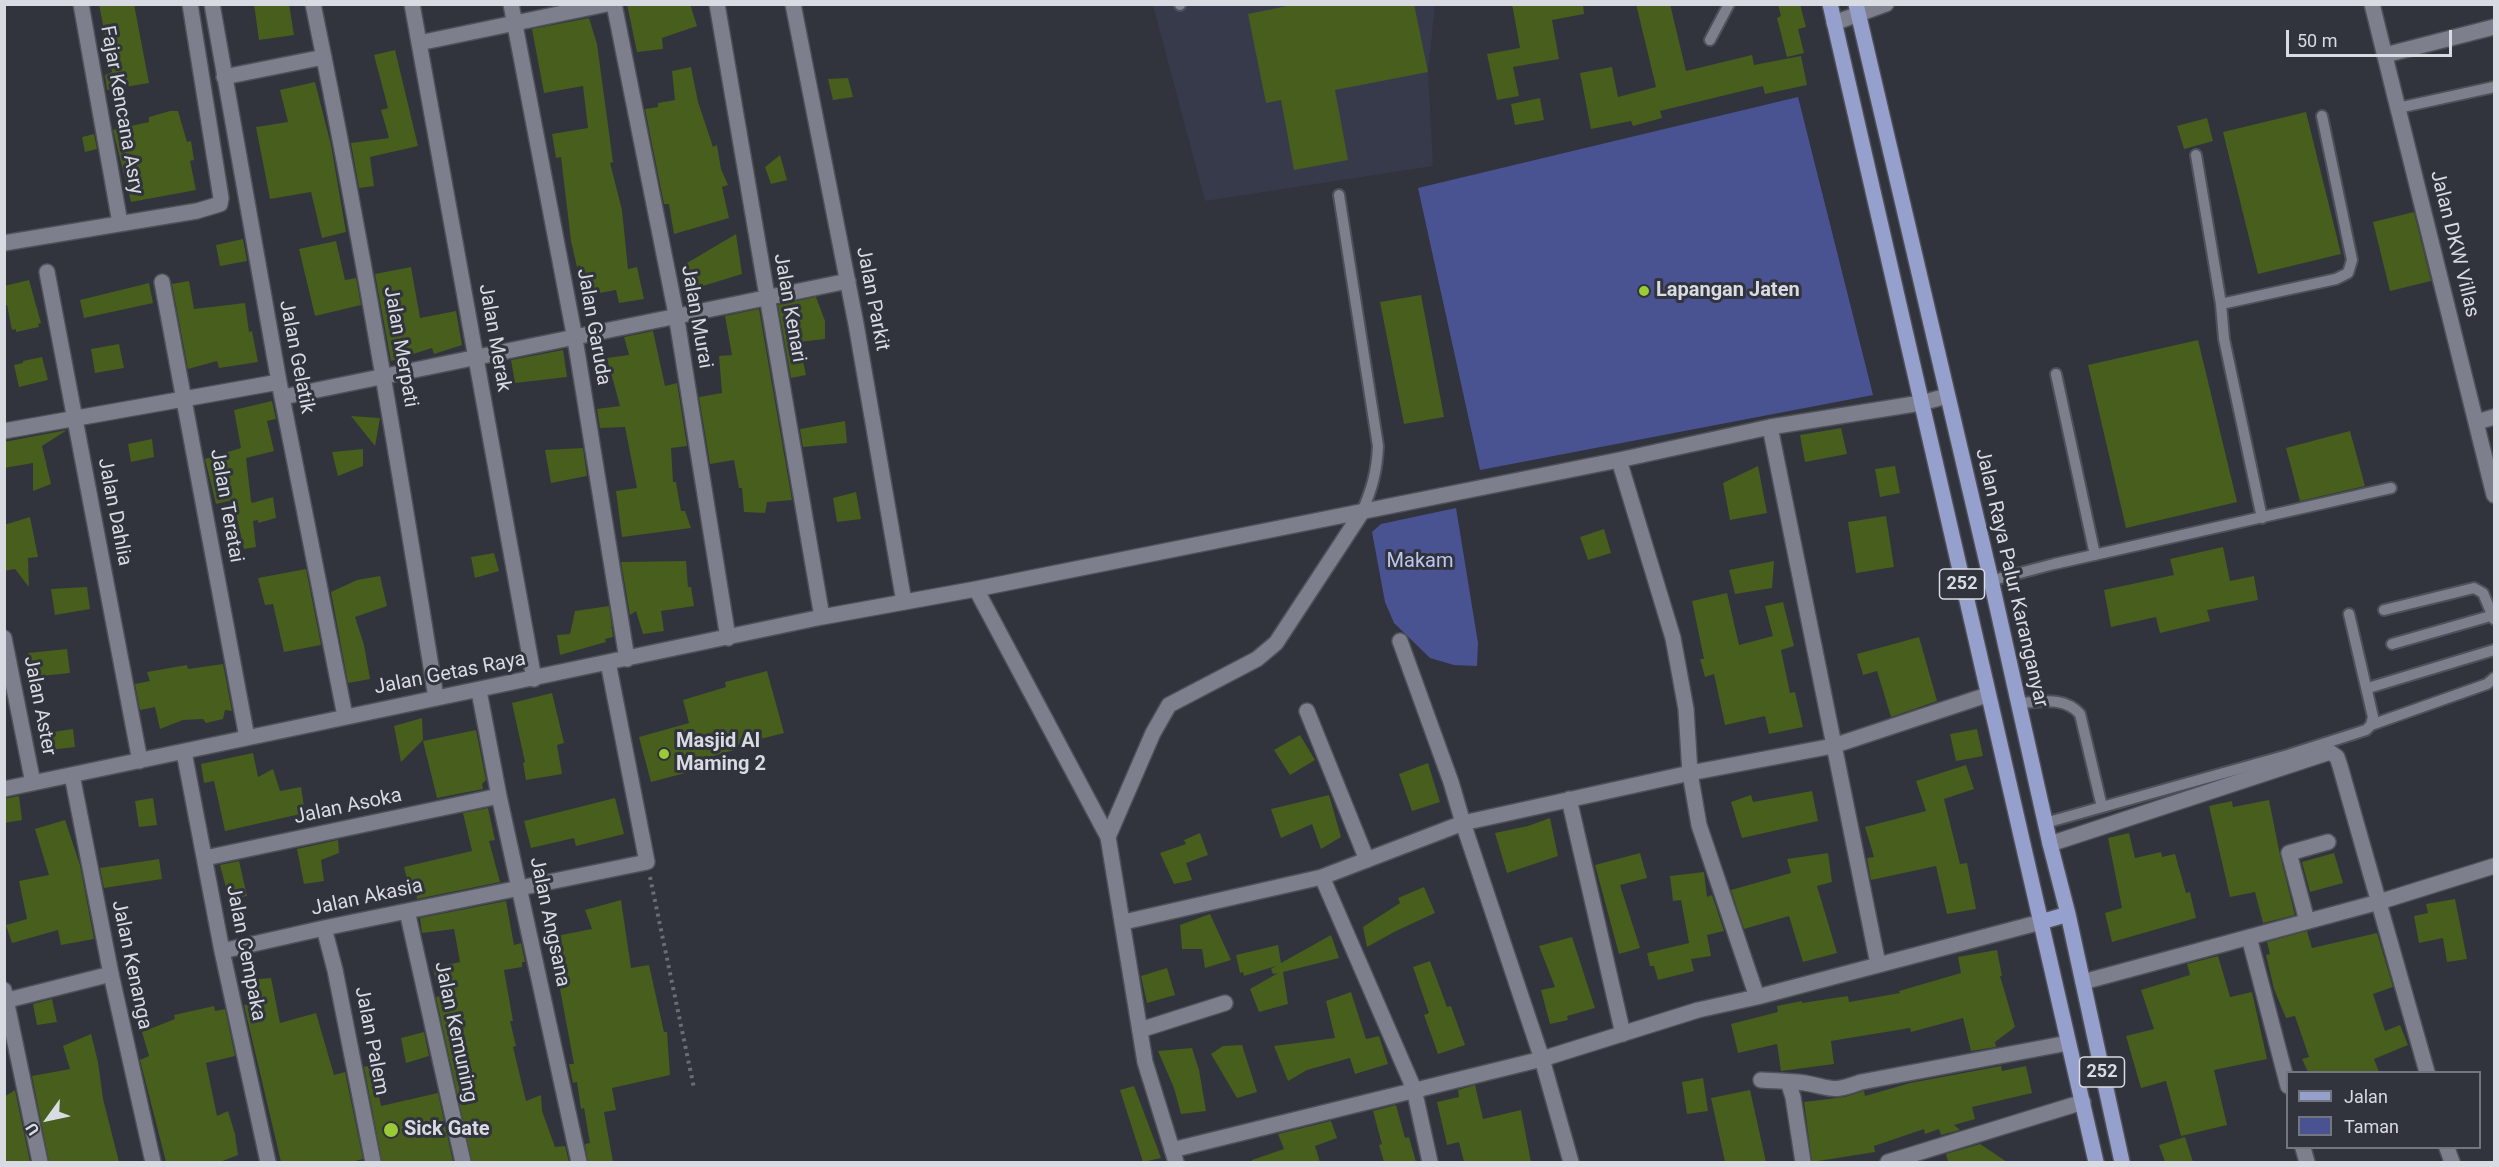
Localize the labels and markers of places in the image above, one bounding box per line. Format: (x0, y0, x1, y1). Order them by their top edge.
place label: Lapangan Jaten (1656, 279, 1800, 303)
marker: Lapangan Jaten (1637, 284, 1651, 298)
place label: Masjid Al Maming 2 (676, 730, 766, 777)
marker: Masjid Al Maming 2 (657, 747, 671, 761)
place label: Sick Gate (404, 1118, 490, 1142)
marker: Sick Gate (382, 1121, 400, 1139)

